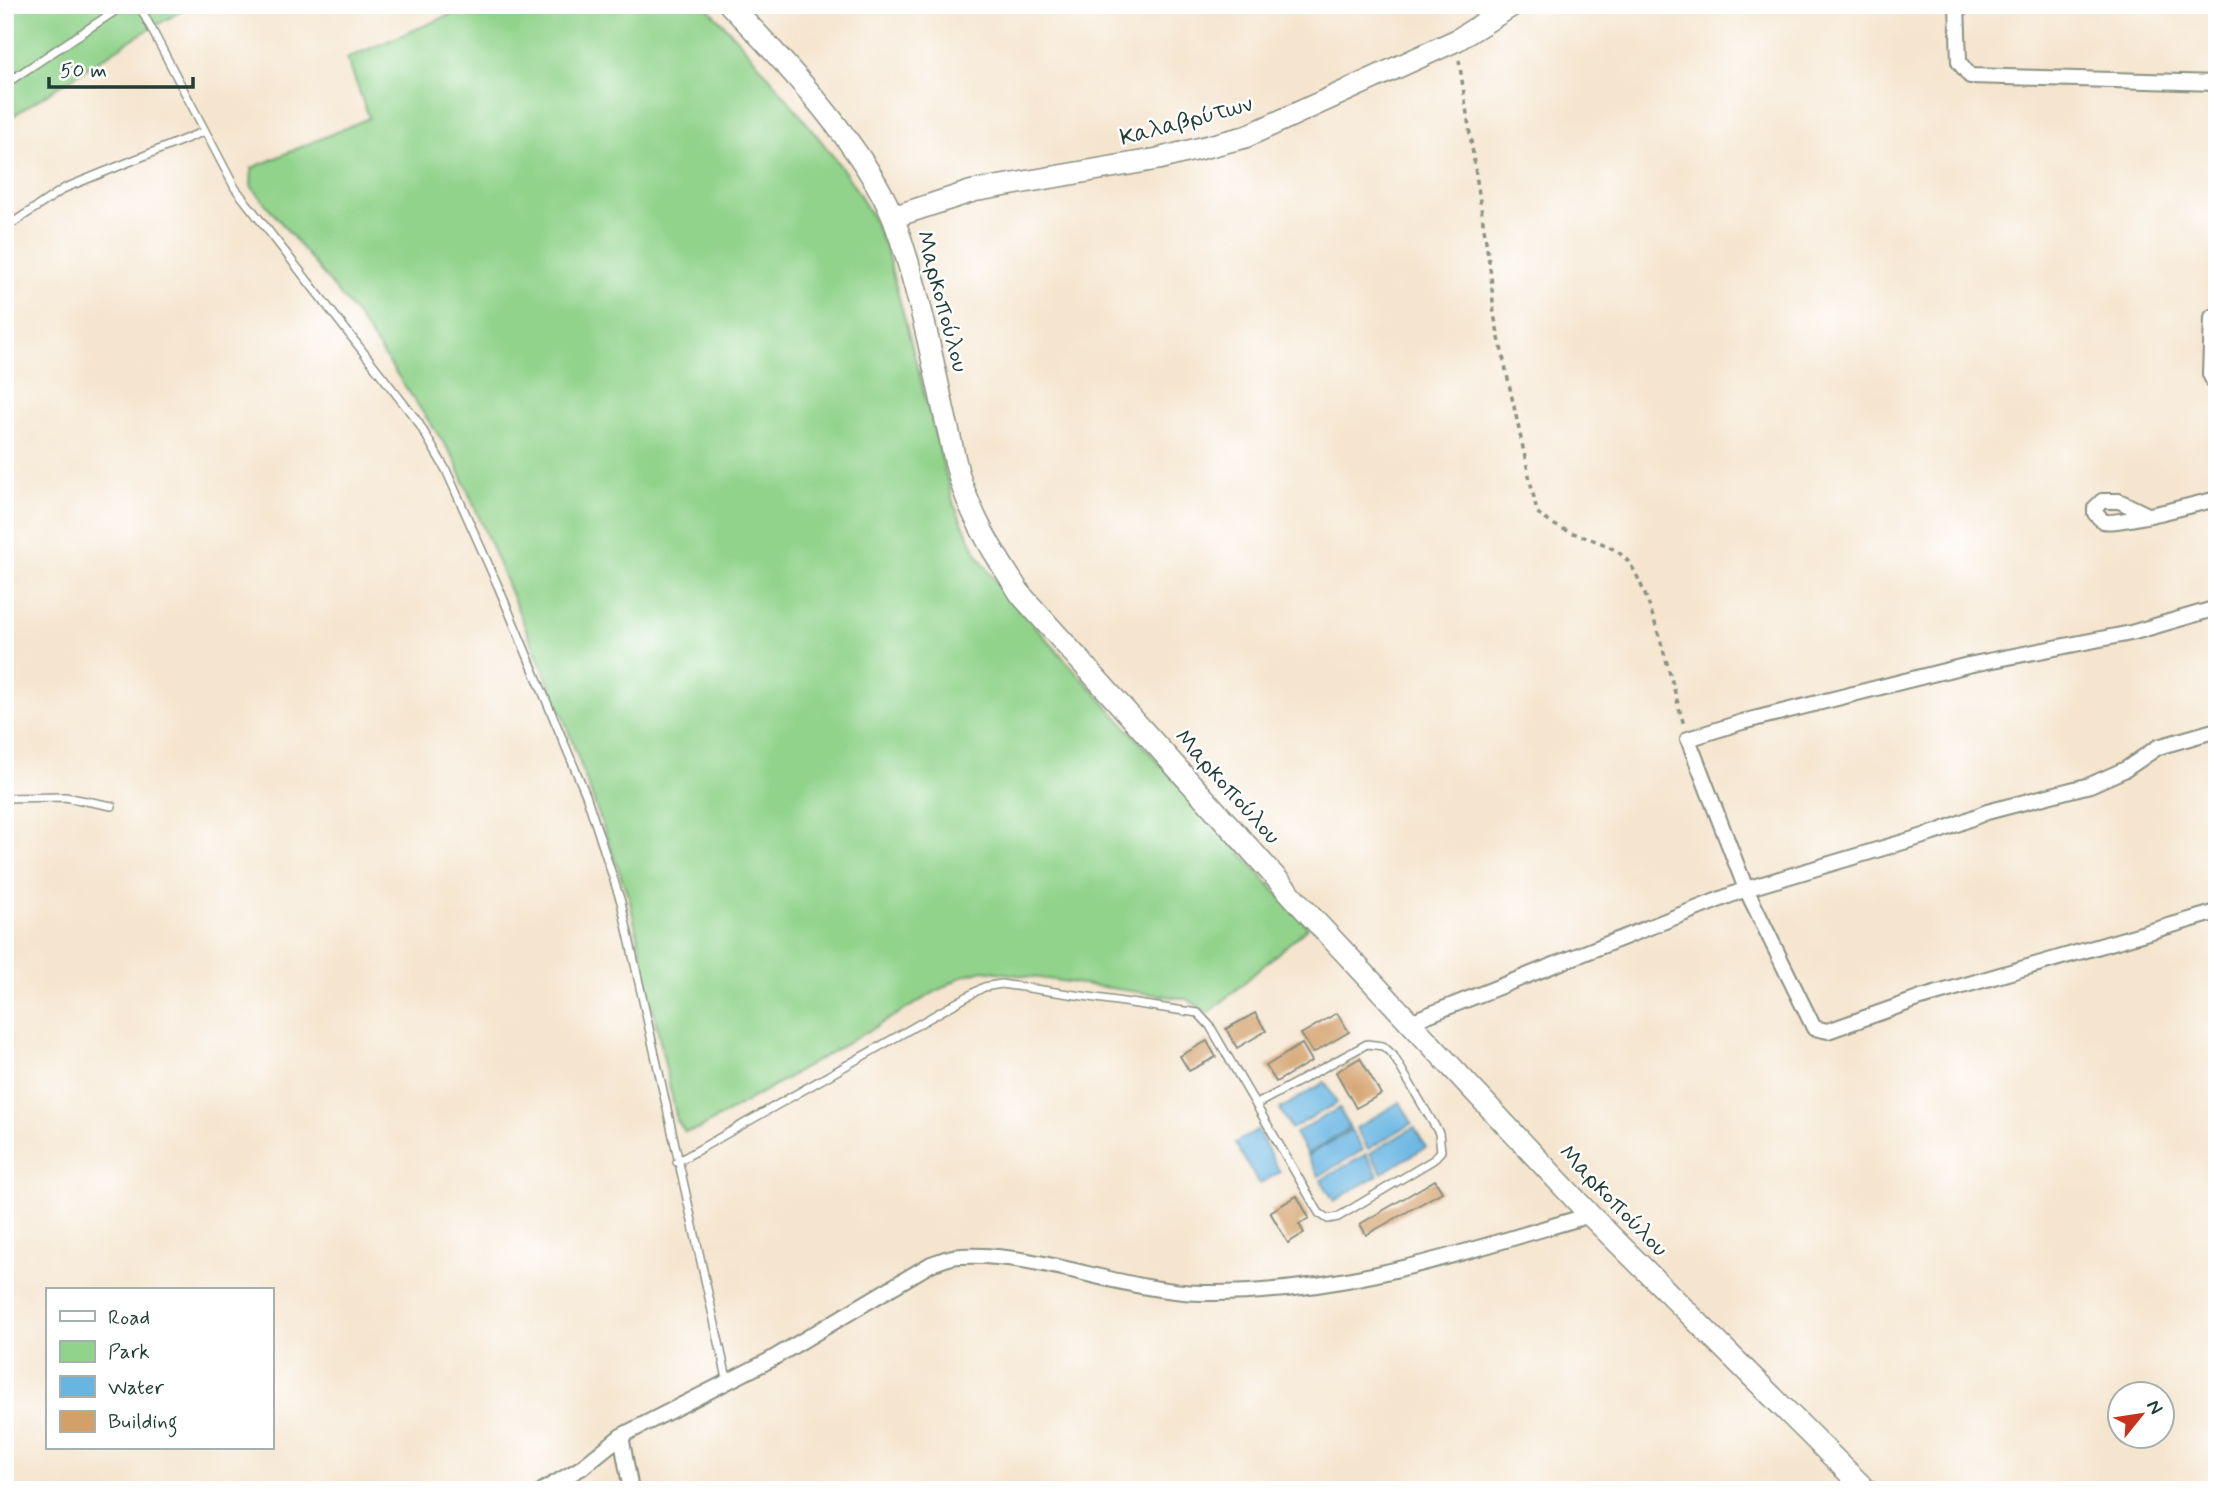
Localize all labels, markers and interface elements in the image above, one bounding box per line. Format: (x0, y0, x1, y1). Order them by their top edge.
scale bar (49, 46, 192, 90)
text: 50 m (60, 57, 107, 85)
street label: Καλαβρύτων (1116, 89, 1256, 154)
street label: Μαρκοπούλου (908, 227, 975, 376)
street label: Μαρκοπούλου (1167, 723, 1287, 852)
street label: Μαρκοπούλου (1551, 1138, 1675, 1264)
legend (46, 1288, 273, 1450)
text: Road (108, 1304, 150, 1332)
text: Park (108, 1338, 150, 1366)
text: Water (108, 1374, 164, 1402)
north arrow (2106, 1380, 2176, 1450)
text: N (2140, 1396, 2168, 1419)
text: Building (108, 1408, 178, 1438)

